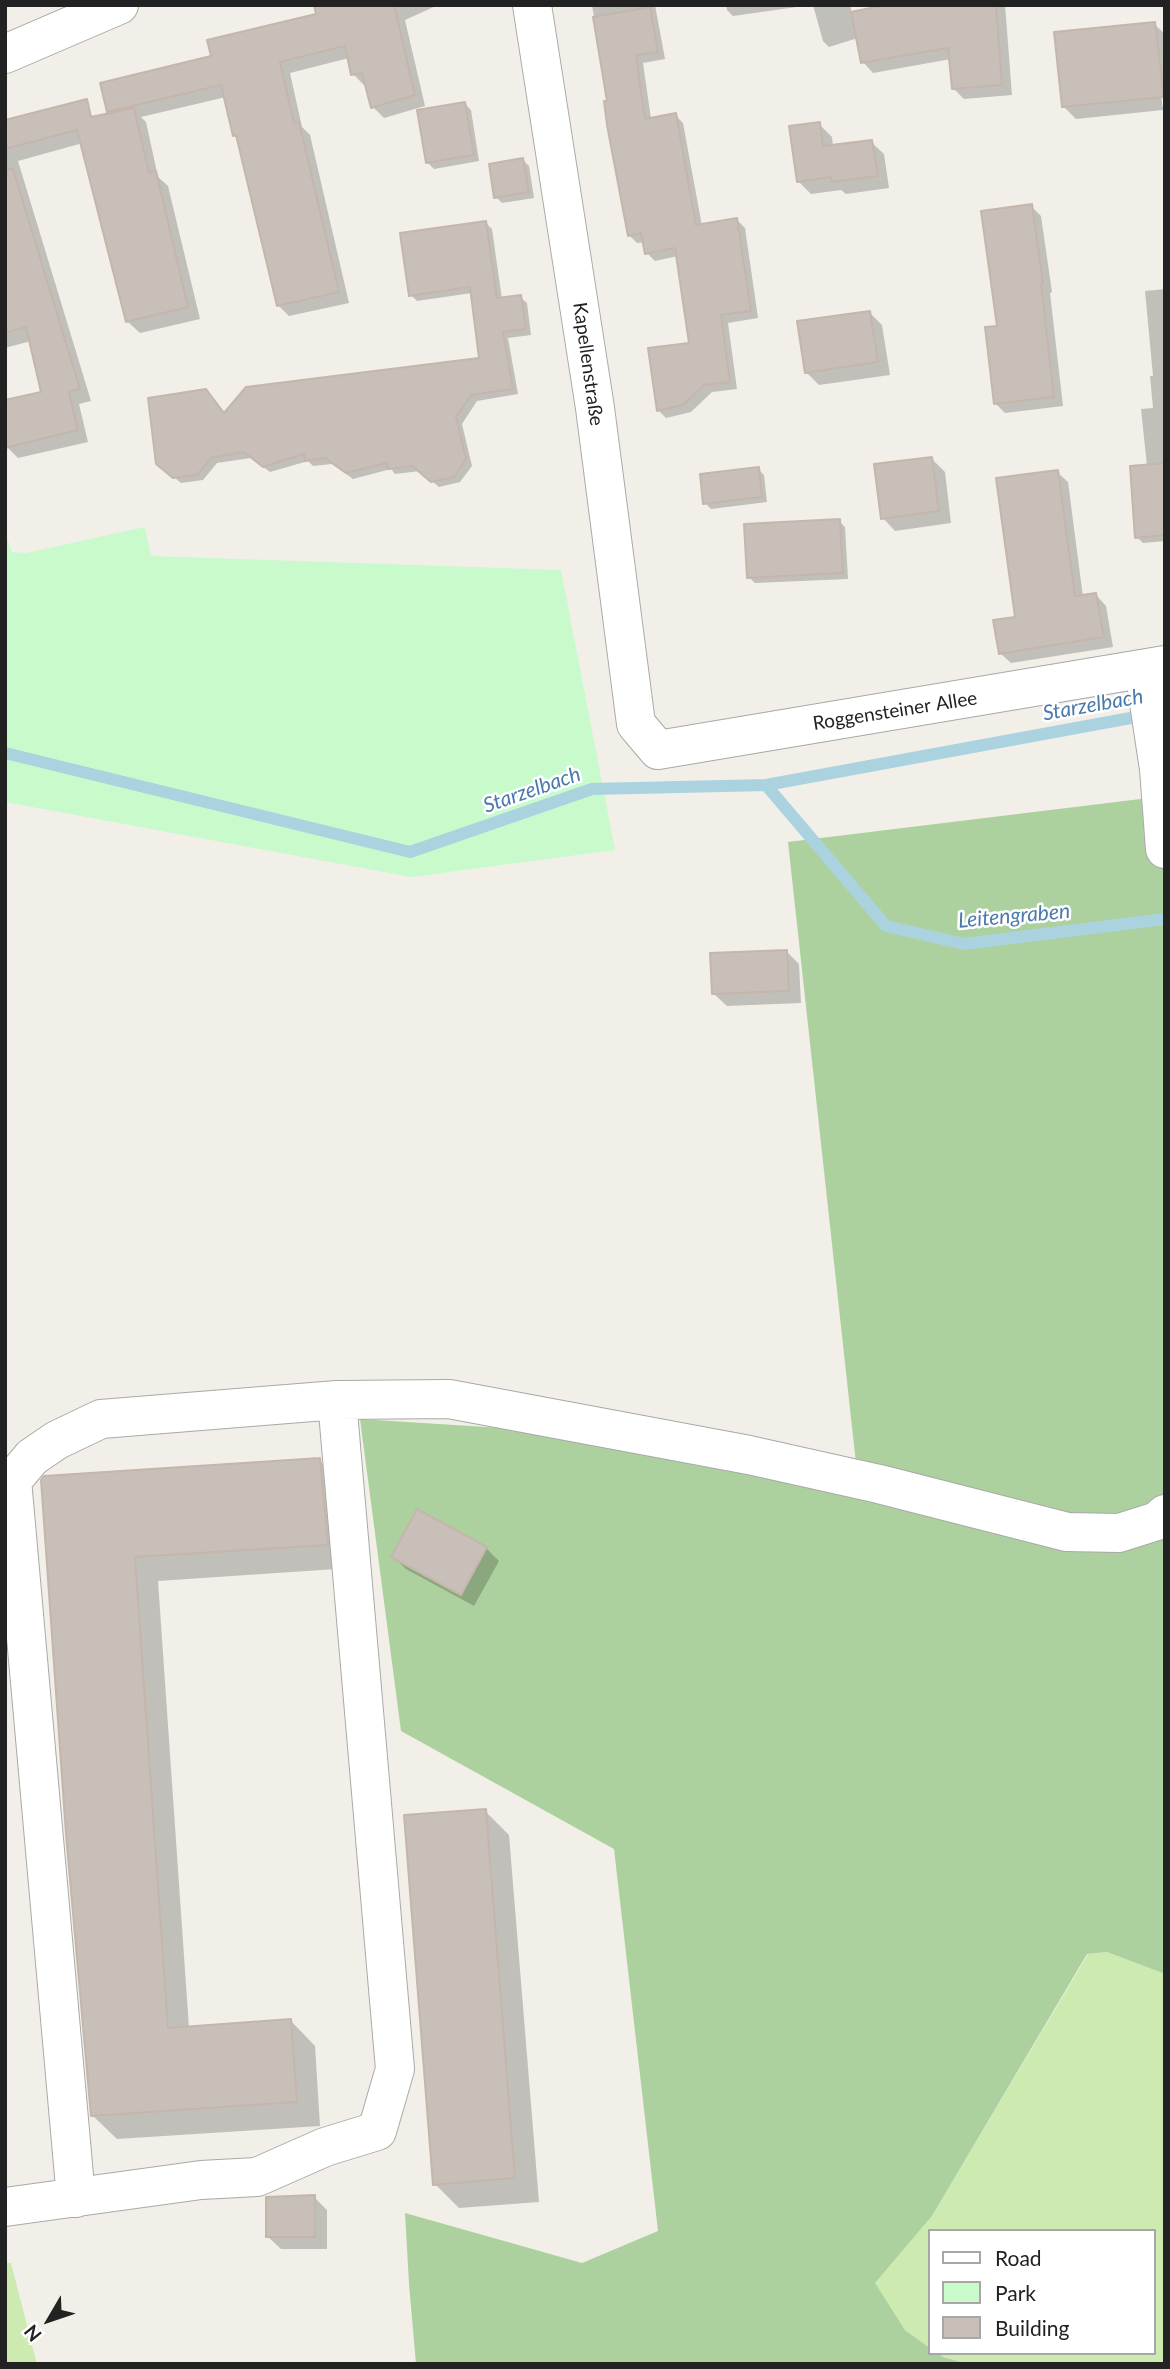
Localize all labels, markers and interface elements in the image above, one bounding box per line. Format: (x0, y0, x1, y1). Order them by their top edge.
street label: Kapellenstraße (568, 301, 608, 427)
water label: Starzelbach (1041, 684, 1145, 726)
street label: Roggensteiner Allee (811, 687, 979, 735)
water label: Starzelbach (480, 762, 584, 818)
water label: Leitengraben (957, 899, 1071, 933)
legend (928, 2229, 1156, 2355)
text: Road (995, 2245, 1042, 2270)
text: Park (995, 2280, 1036, 2305)
north arrow (14, 2285, 84, 2355)
text: Building (995, 2315, 1070, 2340)
text: N (19, 2321, 46, 2346)

